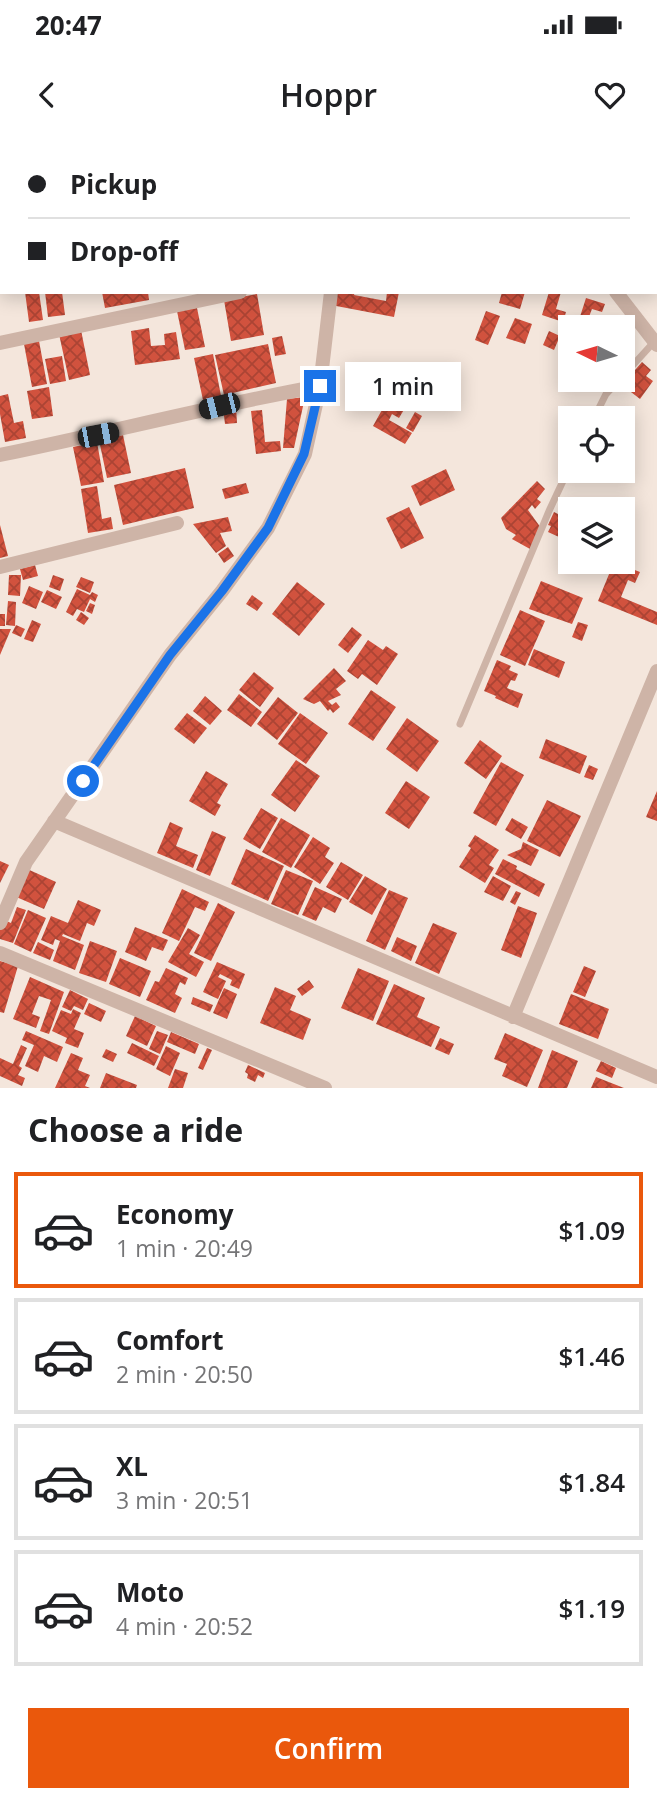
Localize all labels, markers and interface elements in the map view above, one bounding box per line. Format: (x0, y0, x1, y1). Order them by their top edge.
text: 20:47 (35, 7, 102, 43)
text: Hoppr (280, 73, 377, 116)
icon: back (28, 76, 66, 114)
icon: heart (591, 76, 629, 114)
text: Pickup (70, 166, 157, 202)
text: Drop-off (70, 233, 178, 269)
north arrow (558, 315, 635, 392)
map controls (558, 315, 635, 574)
callout: 1 min (344, 362, 460, 410)
route end (304, 370, 336, 402)
text: 1 min (372, 370, 434, 402)
car (197, 391, 242, 421)
button: locate (558, 406, 635, 483)
car (76, 421, 121, 449)
button: layers (558, 497, 635, 574)
route start (67, 765, 99, 797)
text: Choose a ride (28, 1108, 243, 1151)
text: Economy (116, 1196, 234, 1232)
icon: car (32, 1199, 95, 1262)
text: $1.09 (558, 1212, 625, 1248)
text: 1 min · 20:49 (116, 1232, 253, 1264)
text: Comfort (116, 1322, 223, 1358)
icon: car (32, 1325, 95, 1388)
text: $1.46 (558, 1338, 625, 1374)
text: 2 min · 20:50 (116, 1358, 253, 1390)
text: XL (116, 1448, 148, 1484)
icon: car (32, 1451, 95, 1514)
text: $1.84 (558, 1464, 625, 1500)
text: 3 min · 20:51 (116, 1484, 253, 1516)
text: Moto (116, 1574, 184, 1610)
icon: car (32, 1577, 95, 1640)
text: $1.19 (558, 1590, 625, 1626)
text: 4 min · 20:52 (116, 1610, 253, 1642)
button: Confirm (28, 1708, 629, 1788)

